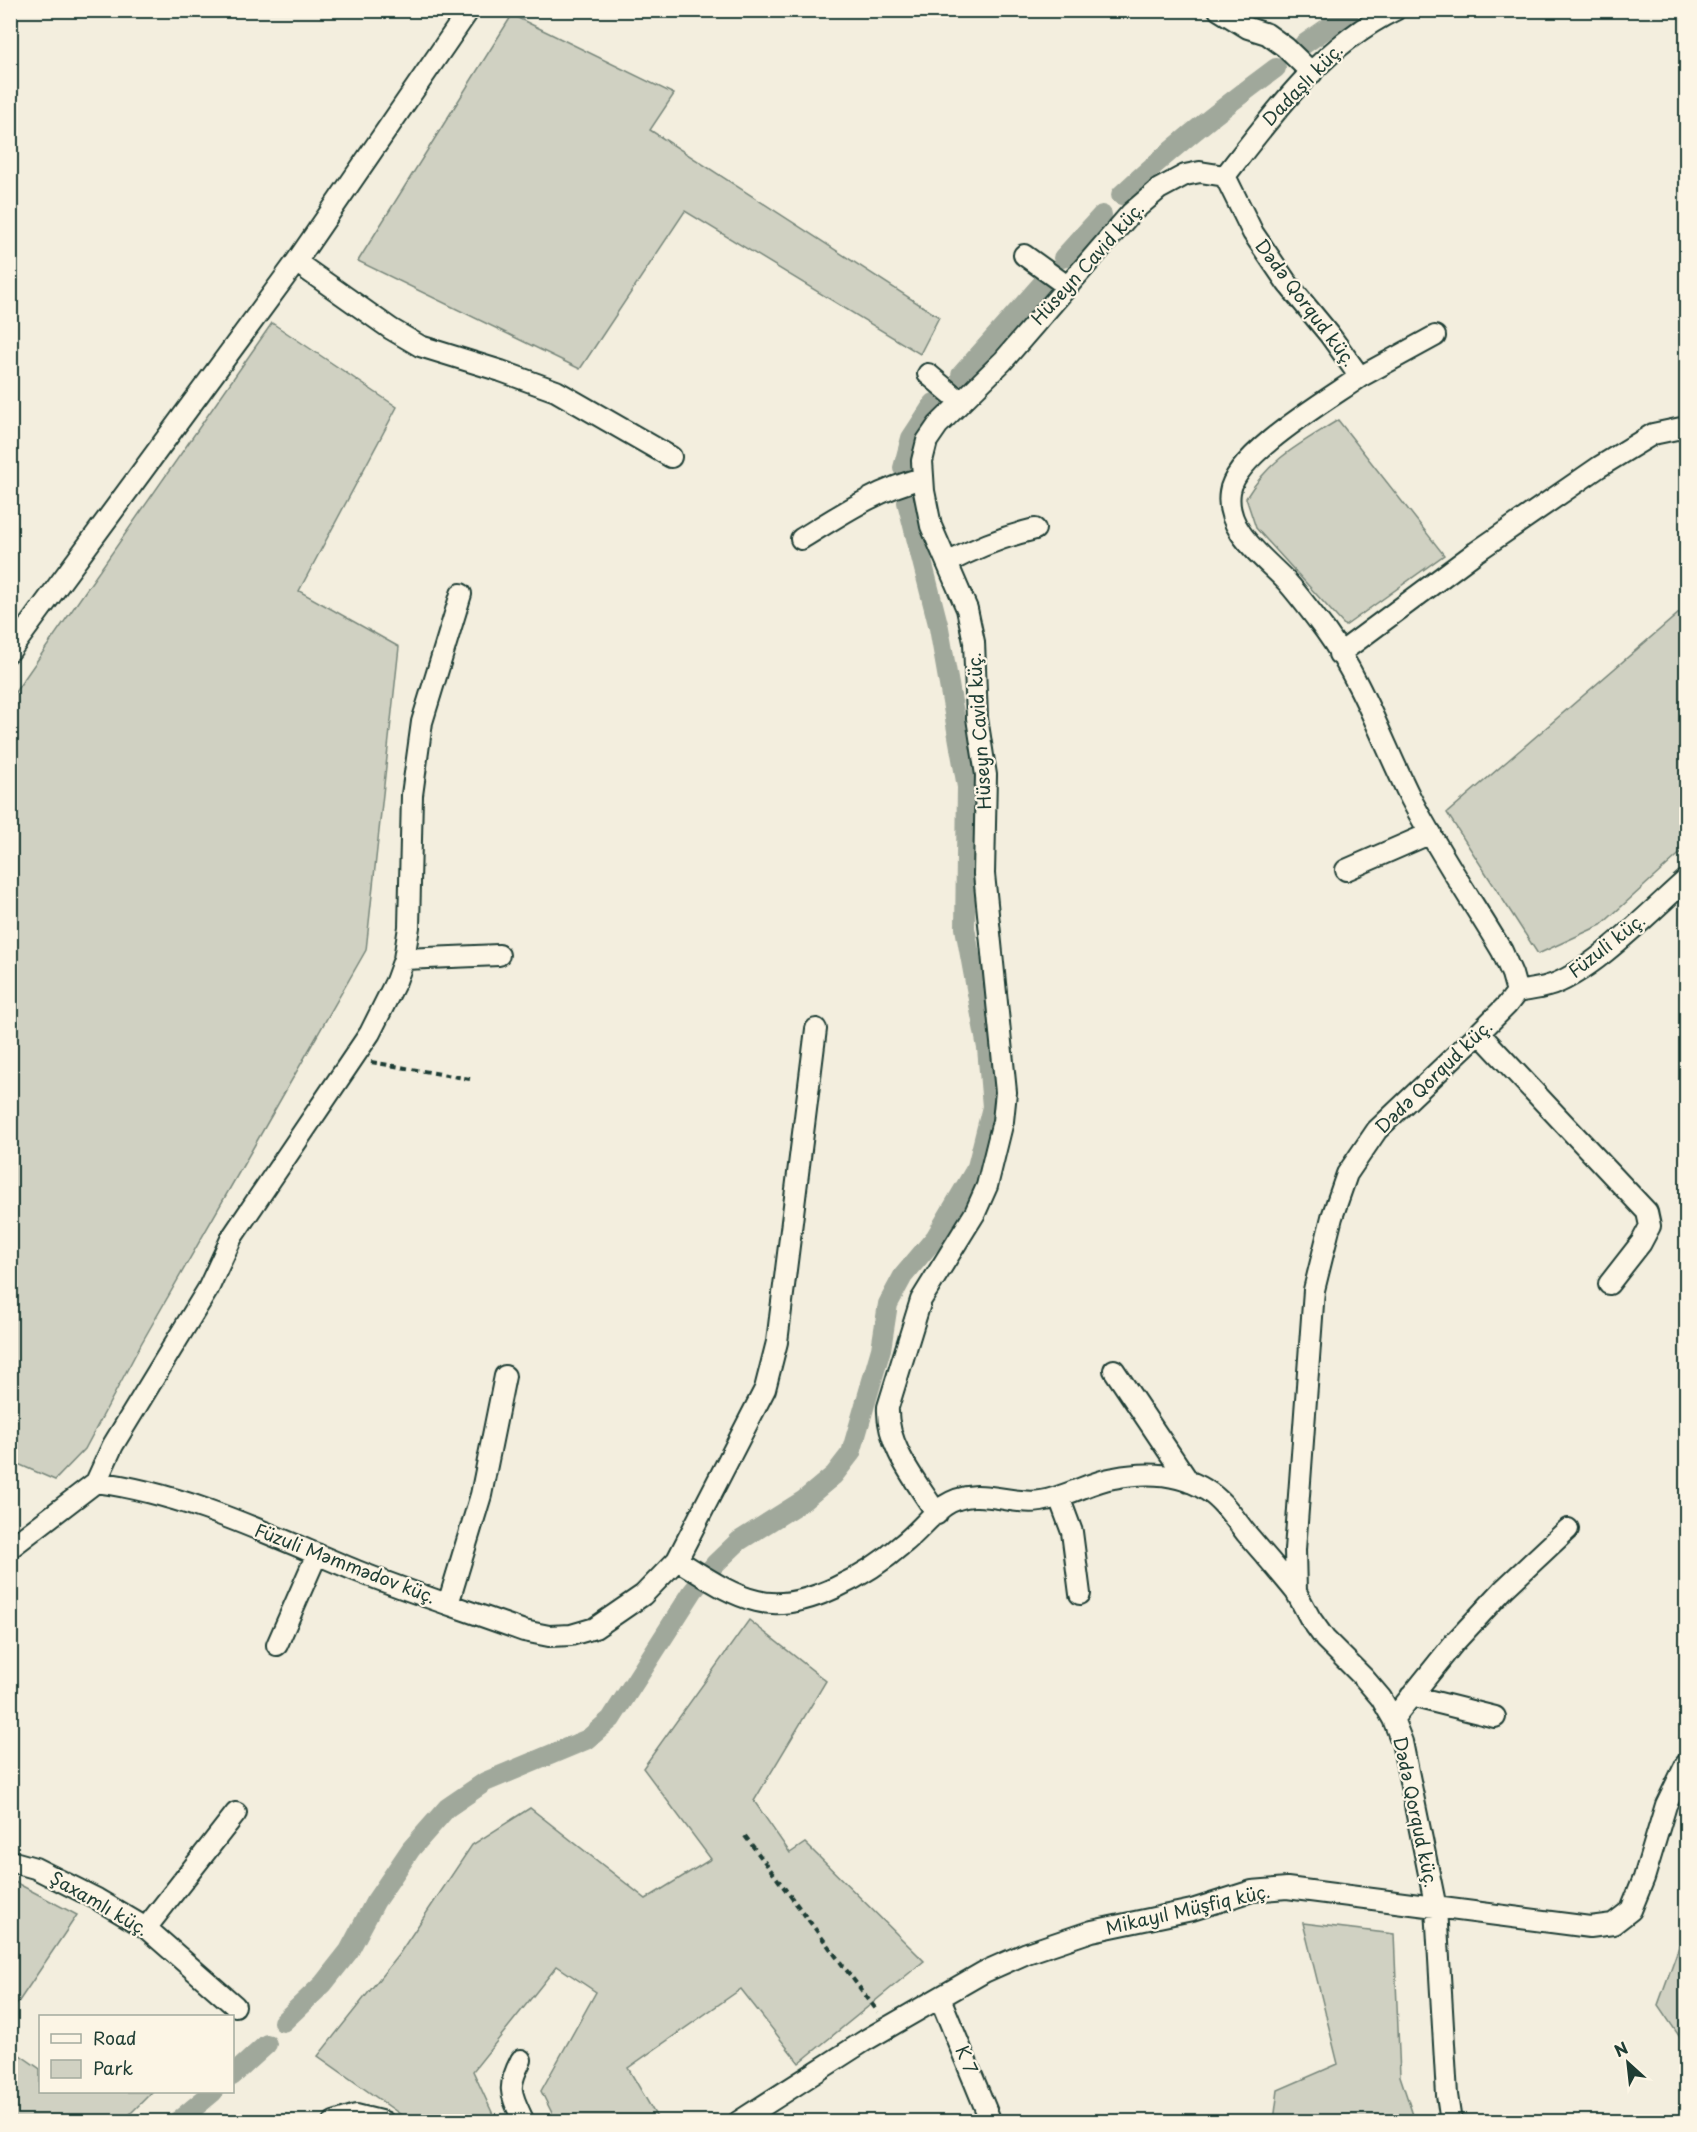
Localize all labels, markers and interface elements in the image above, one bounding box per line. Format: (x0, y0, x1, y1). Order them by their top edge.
street label: Dadaşlı küç. (1255, 37, 1348, 131)
street label: Hüseyn Cavid küç. (1024, 195, 1150, 331)
street label: Dədə Qorqud küç. (1249, 232, 1363, 372)
street label: Hüseyn Cavid küç. (960, 652, 997, 811)
street label: Füzuli küç. (1562, 906, 1650, 984)
street label: Dədə Qorqud küç. (1368, 1013, 1498, 1139)
street label: Füzuli Məmmədov küç. (251, 1516, 440, 1610)
street label: Dədə Qorqud küç. (1387, 1734, 1446, 1890)
street label: Şaxamlı küç. (46, 1864, 154, 1942)
street label: Mikayıl Müşfiq küç. (1103, 1876, 1273, 1941)
legend (39, 2015, 234, 2093)
text: Road (93, 2024, 137, 2051)
north arrow (1598, 2033, 1658, 2093)
text: N (1610, 2035, 1632, 2062)
street label: K 7 (949, 2041, 985, 2078)
text: Park (93, 2054, 133, 2081)

